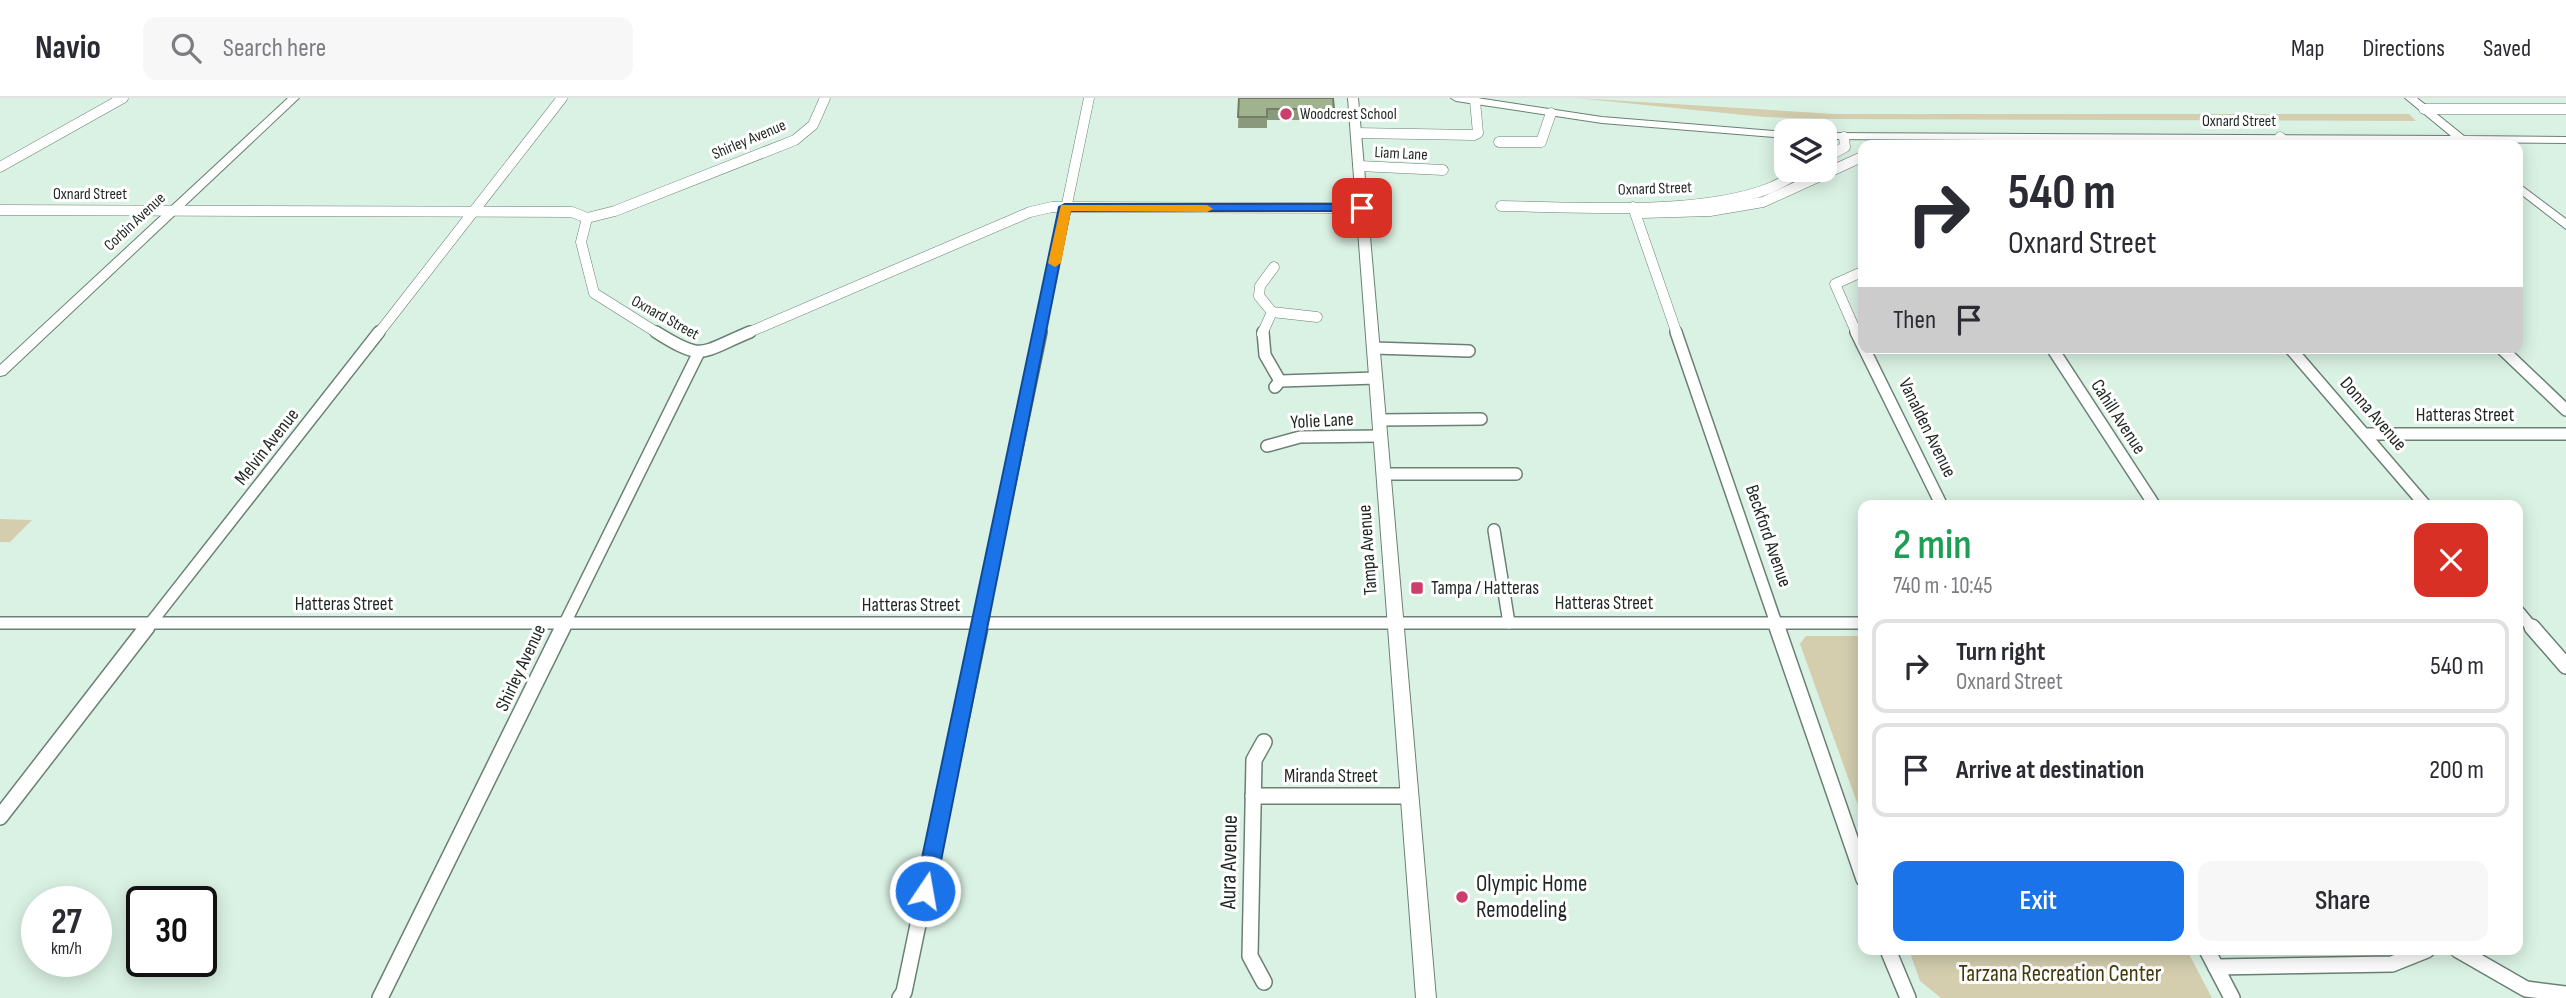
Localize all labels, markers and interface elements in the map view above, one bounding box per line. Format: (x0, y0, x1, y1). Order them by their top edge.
search box (143, 17, 633, 80)
text: Navio (35, 28, 101, 68)
icon: search (167, 29, 205, 67)
text: Search here (223, 33, 326, 64)
text: Map (2291, 34, 2324, 63)
text: Directions (2362, 34, 2445, 63)
text: Saved (2483, 34, 2531, 63)
place label: Woodcrest School (1300, 105, 1397, 124)
marker: Woodcrest School (1278, 106, 1294, 122)
street label: Oxnard Street (2202, 112, 2276, 131)
street label: Shirley Avenue (709, 116, 789, 164)
map controls (1774, 119, 1837, 182)
button: layers (1774, 119, 1837, 182)
street label: Liam Lane (1374, 143, 1428, 165)
text: 540 m (2008, 164, 2116, 223)
icon: right (1893, 168, 1984, 259)
pin (1332, 178, 1392, 238)
street label: Oxnard Street (1618, 178, 1693, 200)
street label: Oxnard Street (53, 185, 127, 204)
street label: Corbin Avenue (100, 189, 170, 255)
icon: arrive (1343, 189, 1381, 227)
text: Oxnard Street (2008, 224, 2156, 263)
street label: Oxnard Street (628, 292, 702, 344)
icon: arrive (1950, 301, 1988, 339)
text: Then (1893, 305, 1936, 336)
street label: Donna Avenue (2335, 372, 2411, 456)
street label: Vanalden Avenue (1893, 375, 1961, 481)
street label: Cahill Avenue (2085, 375, 2151, 459)
street label: Melvin Avenue (230, 404, 304, 490)
street label: Hatteras Street (2416, 404, 2514, 427)
street label: Yolie Lane (1290, 408, 1354, 434)
street label: Beckford Avenue (1740, 482, 1796, 590)
street label: Tampa Avenue (1353, 504, 1383, 596)
text: 2 min (1893, 520, 1972, 571)
button: close (2414, 523, 2488, 597)
text: 740 m · 10:45 (1893, 572, 1992, 600)
place label: Tampa / Hatteras (1431, 577, 1539, 600)
marker: Tampa / Hatteras (1409, 580, 1425, 596)
street label: Hatteras Street (1555, 592, 1653, 615)
street label: Hatteras Street (295, 593, 393, 616)
street label: Hatteras Street (862, 594, 960, 617)
street label: Shirley Avenue (491, 621, 551, 715)
text: Turn right (1956, 637, 2045, 668)
icon: right (1897, 647, 1935, 685)
text: 540 m (2430, 651, 2484, 682)
text: Oxnard Street (1956, 668, 2063, 696)
icon: arrive (1897, 751, 1935, 789)
text: Arrive at destination (1956, 755, 2144, 786)
text: 200 m (2429, 755, 2484, 786)
street label: Miranda Street (1284, 765, 1378, 788)
street label: Aura Avenue (1214, 815, 1244, 910)
position arrow (888, 854, 962, 928)
button: Exit (1893, 861, 2184, 941)
button: Share (2198, 861, 2488, 941)
place label: Olympic Home Remodeling (1476, 870, 1587, 924)
speed limit sign: 30 (126, 886, 217, 977)
marker: Olympic Home Remodeling (1454, 889, 1470, 905)
text: 27 (51, 901, 82, 944)
text: km/h (51, 938, 82, 959)
park label: Tarzana Recreation Center (1959, 960, 2162, 988)

